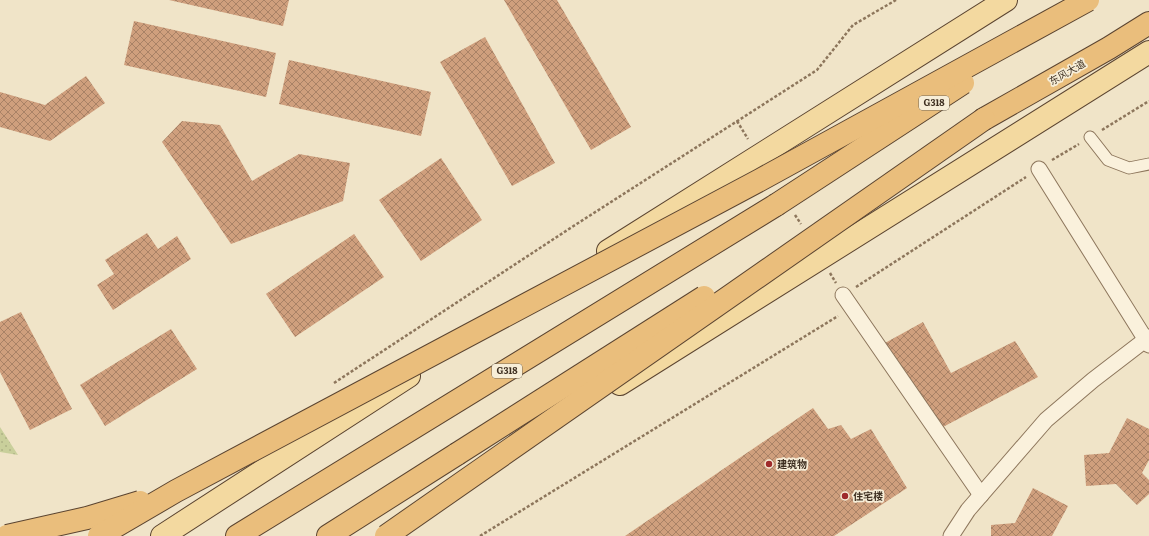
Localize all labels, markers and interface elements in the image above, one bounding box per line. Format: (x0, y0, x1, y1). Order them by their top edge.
street label: 东风大道 (1046, 55, 1088, 88)
road number: G318 (919, 96, 949, 110)
road number: G318 (492, 364, 522, 378)
place label: 建筑物 (777, 456, 807, 471)
marker: 建筑物 (764, 459, 774, 469)
place label: 住宅楼 (853, 488, 883, 503)
marker: 住宅楼 (840, 491, 850, 501)

